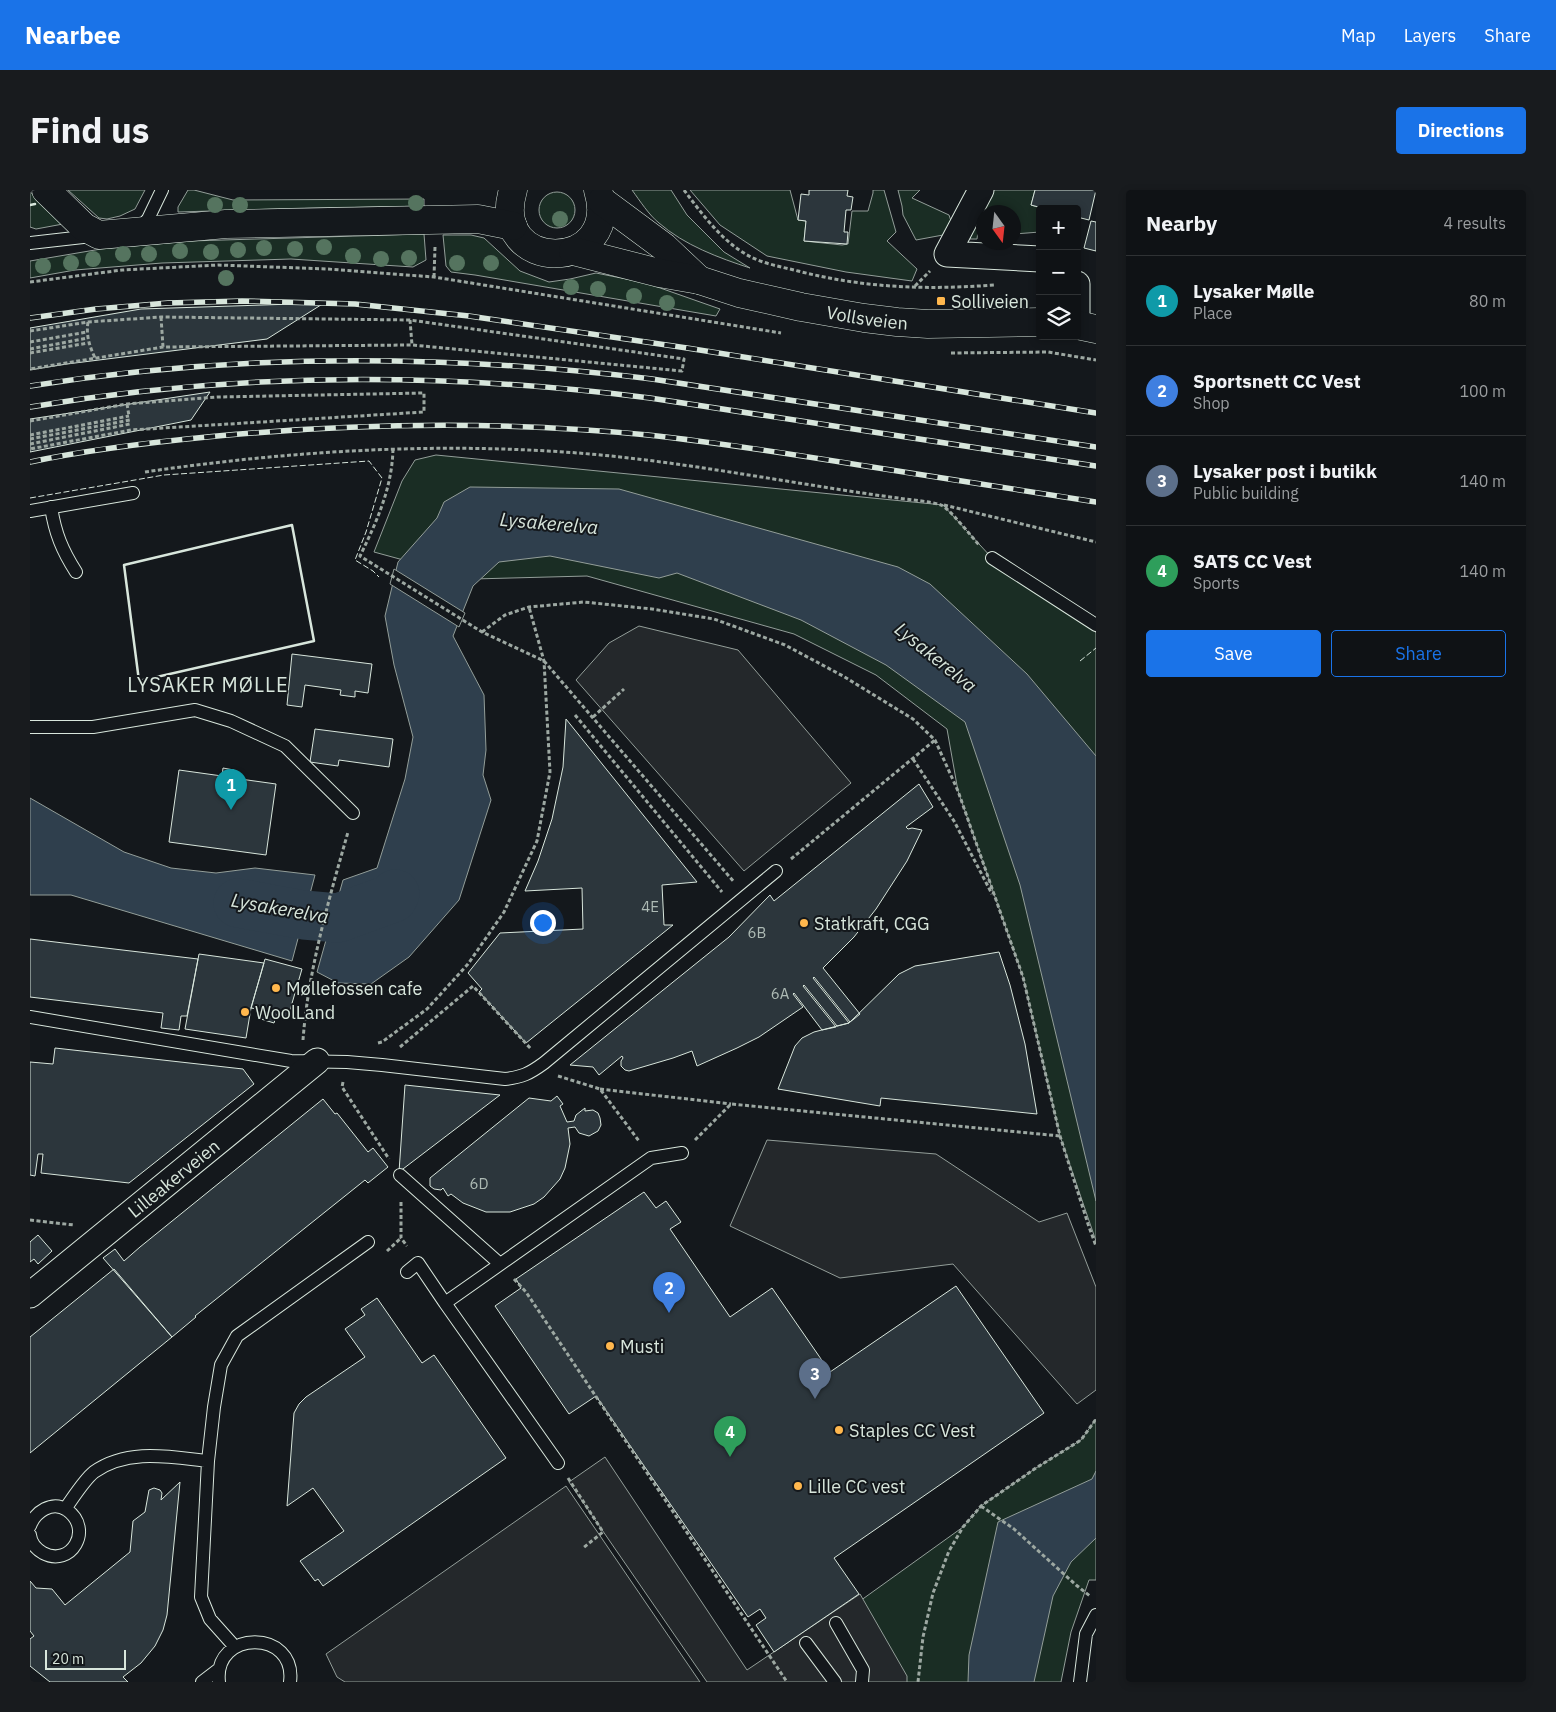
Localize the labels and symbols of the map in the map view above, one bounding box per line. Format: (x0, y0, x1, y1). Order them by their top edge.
north arrow (976, 205, 1021, 250)
place label: Solliveien (951, 290, 1029, 313)
marker: Solliveien (935, 295, 947, 307)
street label: Vollsveien (825, 300, 909, 334)
water label: Lysakerelva (499, 507, 599, 539)
water label: Lysakerelva (890, 617, 982, 697)
district label: LYSAKER MØLLE (127, 671, 289, 698)
pin: 1 (215, 769, 247, 810)
water label: Lysakerelva (229, 888, 331, 928)
house number: 4E (641, 897, 659, 916)
your location (530, 910, 556, 936)
place label: Statkraft, CGG (814, 912, 930, 935)
marker: Statkraft, CGG (798, 917, 810, 929)
house number: 6B (748, 923, 766, 942)
place label: Møllefossen cafe (286, 977, 422, 1000)
marker: Møllefossen cafe (270, 982, 282, 994)
house number: 6A (771, 984, 790, 1003)
place label: WoolLand (255, 1001, 335, 1024)
marker: WoolLand (239, 1006, 251, 1018)
street label: Lilleakerveien (123, 1134, 224, 1222)
house number: 6D (469, 1174, 489, 1193)
pin: 2 (653, 1272, 685, 1313)
place label: Musti (620, 1335, 664, 1358)
marker: Musti (604, 1340, 616, 1352)
pin: 3 (799, 1358, 831, 1399)
pin: 4 (714, 1416, 746, 1457)
place label: Staples CC Vest (849, 1419, 975, 1442)
marker: Staples CC Vest (833, 1424, 845, 1436)
place label: Lille CC vest (808, 1475, 905, 1498)
marker: Lille CC vest (792, 1480, 804, 1492)
scale bar (45, 1647, 126, 1670)

